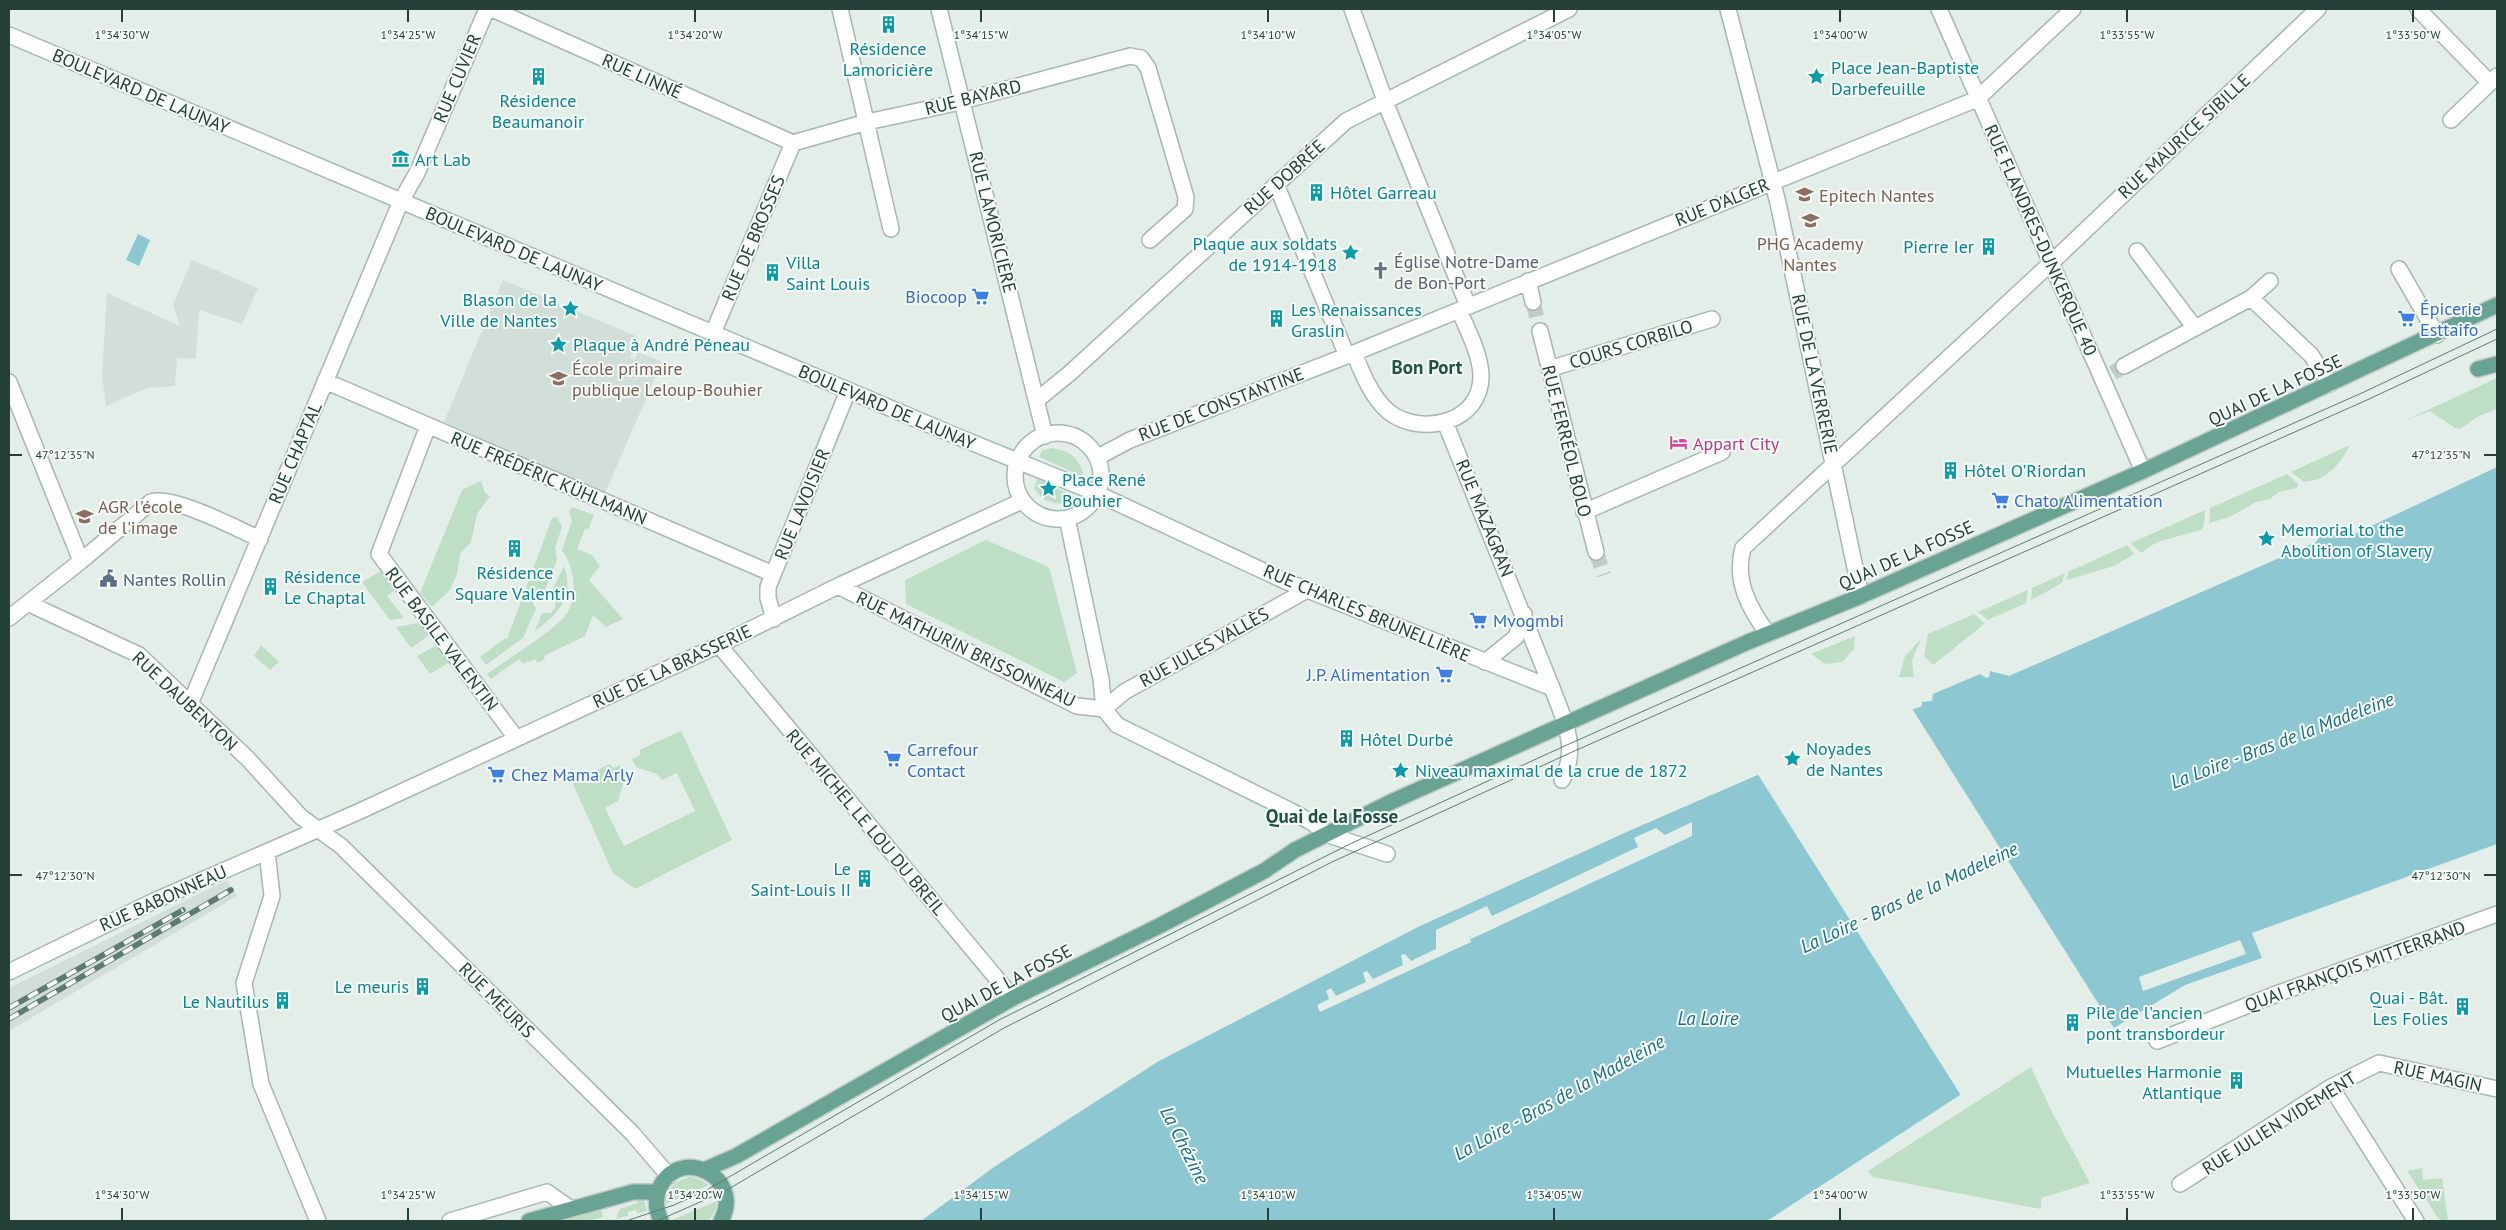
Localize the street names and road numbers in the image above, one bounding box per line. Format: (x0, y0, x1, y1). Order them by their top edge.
street label: RUE CUVIER (428, 30, 486, 126)
street label: BOULEVARD DE LAUNAY (49, 43, 233, 139)
street label: RUE LINNÉ (598, 48, 686, 104)
street label: RUE MAURICE SIBILLE (2113, 69, 2255, 203)
street label: RUE BAYARD (922, 74, 1024, 120)
street label: RUE FLANDRES-DUNKERQUE 40 (1980, 121, 2103, 359)
street label: RUE DOBRÉE (1239, 134, 1329, 220)
street label: RUE LAMORICIÈRE (964, 149, 1022, 295)
street label: RUE DE BROSSES (716, 172, 790, 304)
street label: RUE D'ALGER (1671, 173, 1773, 231)
street label: BOULEVARD DE LAUNAY (422, 201, 606, 297)
street label: RUE DE LA VERRERIE (1787, 292, 1843, 456)
street label: COURS CORBILO (1566, 314, 1696, 374)
street label: QUAI DE LA FOSSE (2204, 349, 2346, 431)
street label: BOULEVARD DE LAUNAY (795, 359, 979, 455)
street label: RUE DE CONSTANTINE (1135, 362, 1307, 446)
street label: RUE FERRÉOL BOLO (1537, 363, 1597, 519)
street label: RUE CHAPTAL (263, 399, 327, 507)
street label: RUE FRÉDÉRIC KÜHLMANN (447, 426, 651, 530)
street label: RUE LAVOISIER (769, 444, 835, 563)
street label: RUE MAZAGRAN (1451, 456, 1519, 580)
street label: QUAI DE LA FOSSE (1835, 515, 1977, 595)
street label: RUE CHARLES BRUNELLIÈRE (1260, 559, 1474, 667)
street label: RUE BASILE VALENTIN (380, 562, 504, 716)
street label: RUE MATHURIN BRISSONNEAU (853, 586, 1079, 712)
street label: RUE JULES VALLÈS (1135, 602, 1273, 692)
street label: RUE DE LA BRASSERIE (589, 619, 755, 713)
street label: RUE DAUBENTON (127, 646, 243, 756)
street label: RUE MICHEL LE LOU DU BREIL (781, 724, 951, 920)
street label: RUE BABONNEAU (96, 860, 230, 936)
street label: QUAI FRANÇOIS MITTERRAND (2241, 915, 2469, 1017)
street label: QUAI DE LA FOSSE (936, 939, 1076, 1027)
street label: RUE MEURIS (454, 957, 540, 1043)
street label: RUE MAGIN (2392, 1055, 2484, 1097)
street label: RUE JULIEN VIDEMENT (2198, 1066, 2360, 1180)

